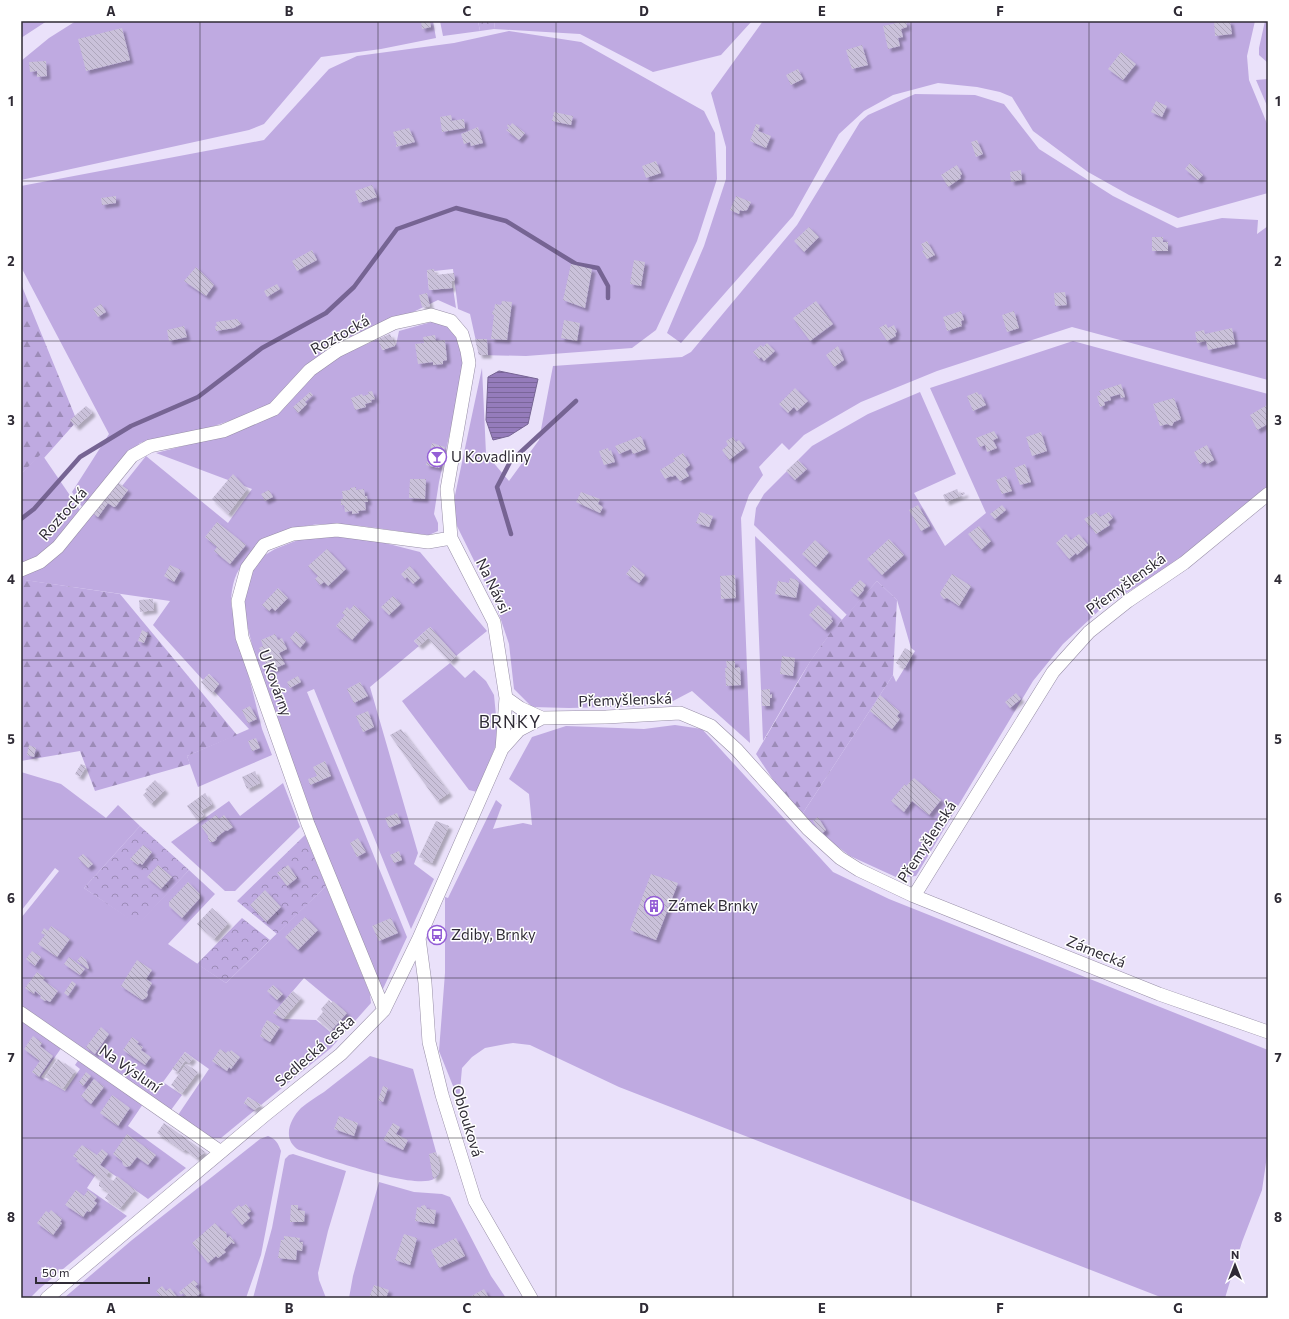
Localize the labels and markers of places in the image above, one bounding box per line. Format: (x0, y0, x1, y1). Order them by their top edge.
bar icon: U Kovadliny (426, 446, 448, 468)
place label: U Kovadliny (451, 447, 531, 465)
building icon: Zámek Brnky (643, 895, 665, 917)
place label: Zámek Brnky (668, 896, 758, 914)
bus stop icon: Zdiby, Brnky (426, 924, 448, 946)
place label: Zdiby, Brnky (451, 925, 536, 943)

